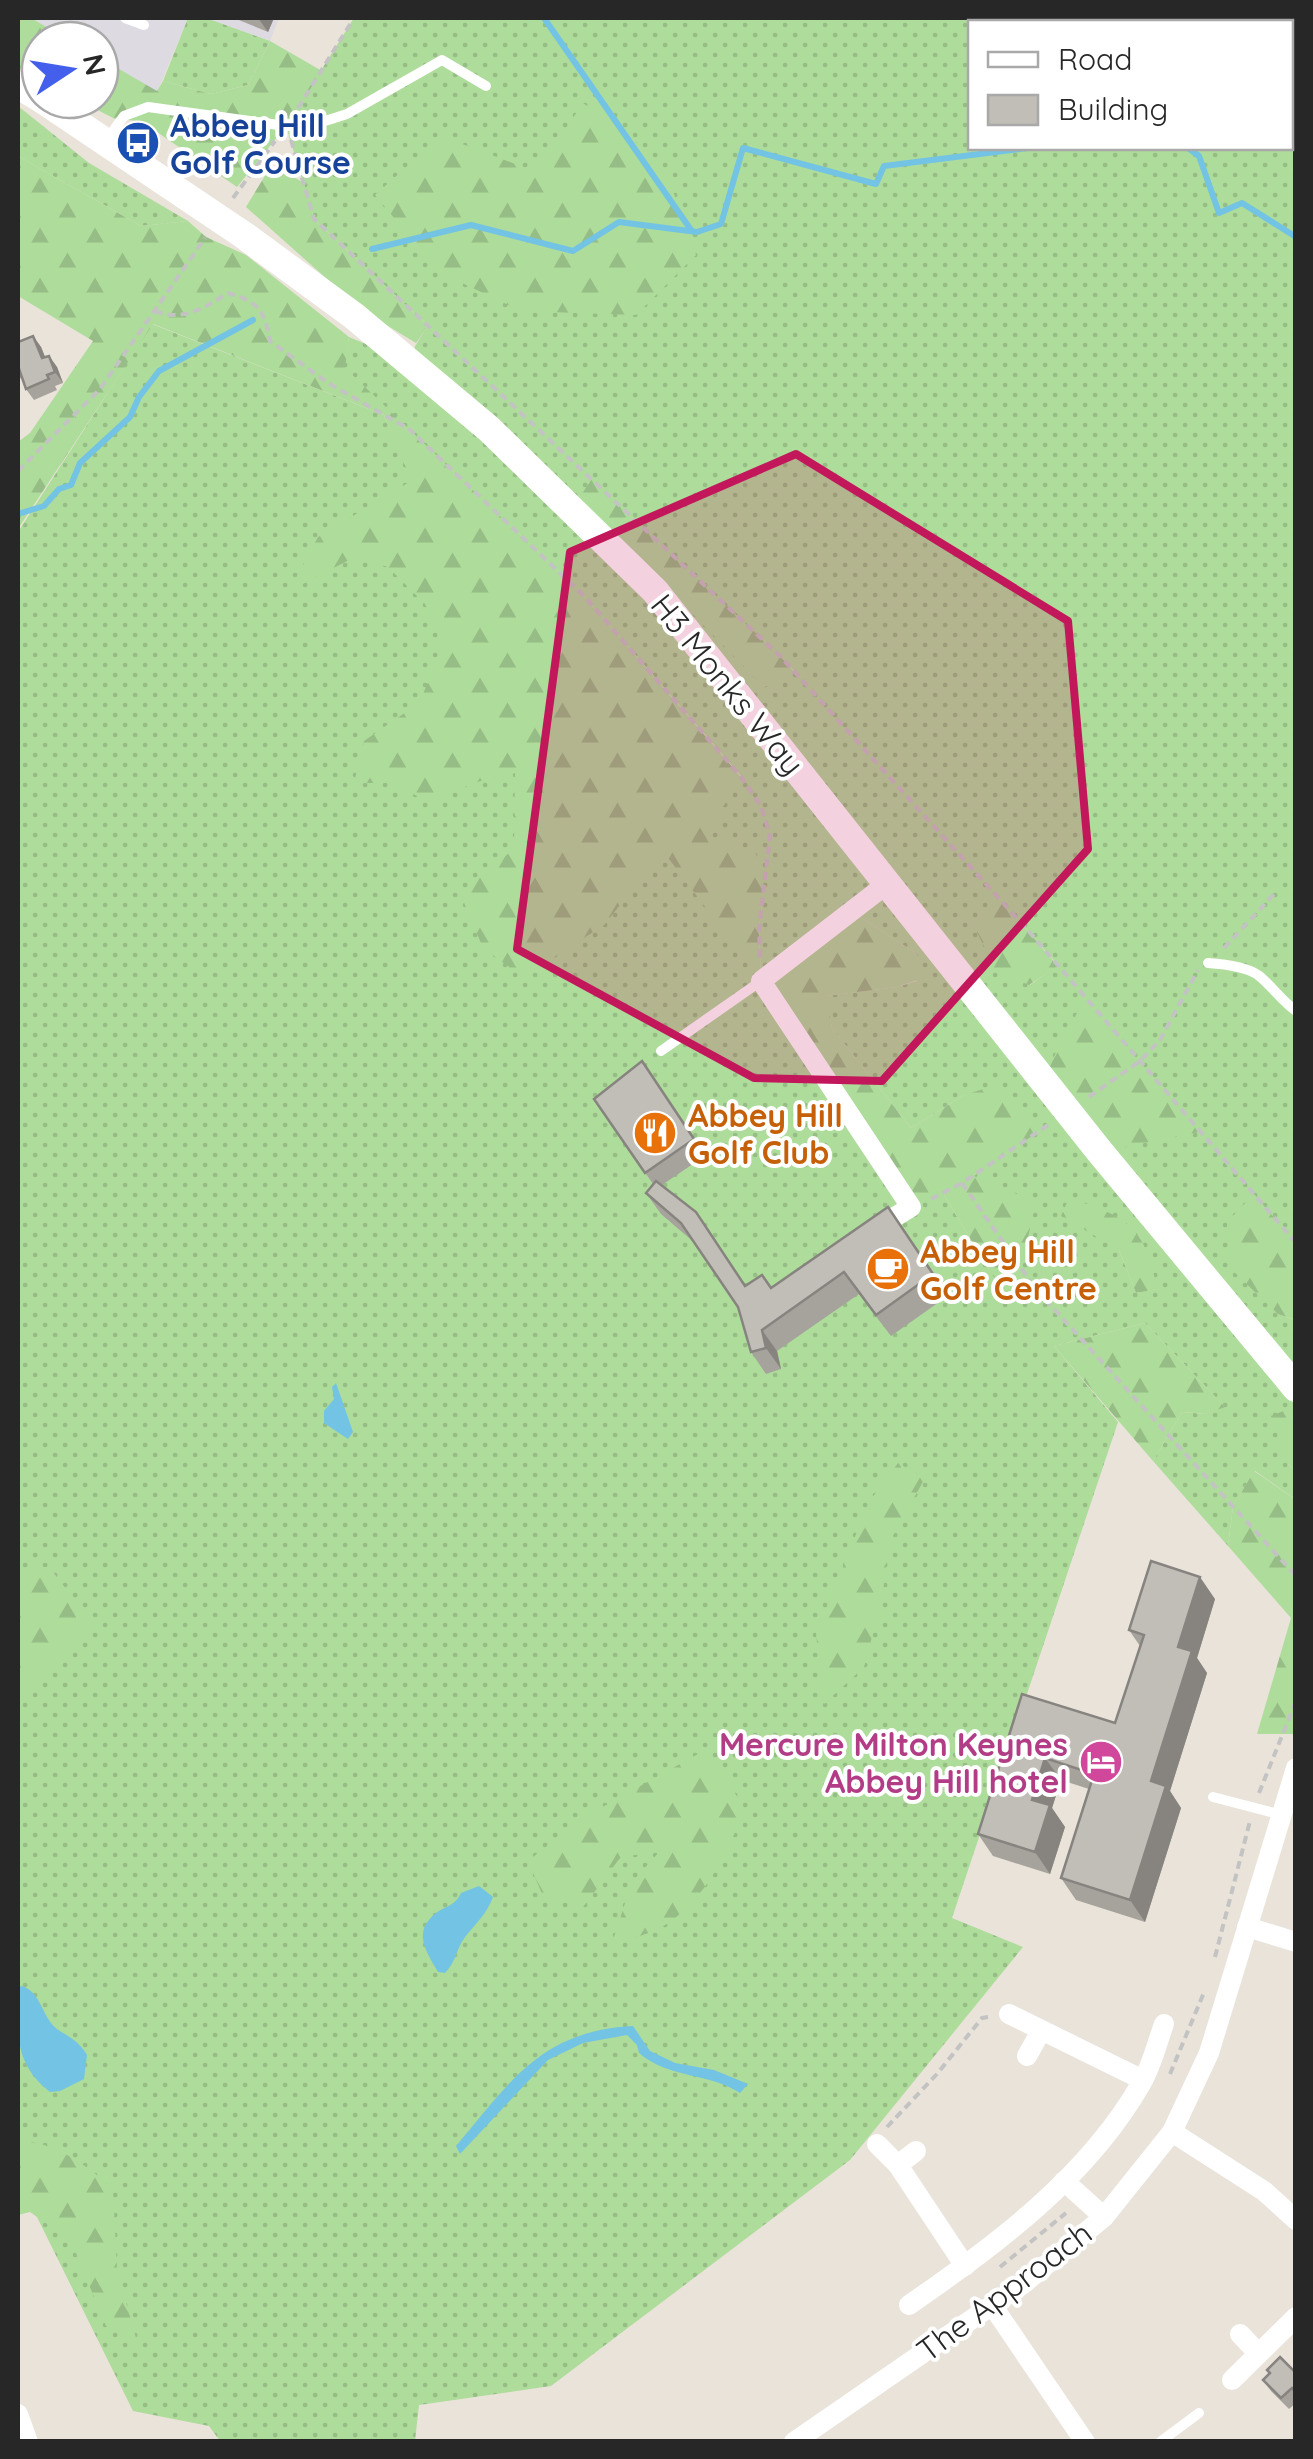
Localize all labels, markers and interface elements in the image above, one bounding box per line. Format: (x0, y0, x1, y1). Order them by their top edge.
north arrow (20, 20, 120, 120)
legend (968, 20, 1293, 150)
text: Road (1058, 40, 1132, 78)
text: N (76, 51, 114, 78)
text: Building (1058, 90, 1168, 128)
place label: Abbey Hill Golf Course (170, 105, 351, 182)
bus stop icon: Abbey Hill Golf Course (115, 120, 161, 166)
street label: H3 Monks Way (643, 585, 813, 783)
place label: Abbey Hill Golf Club (688, 1095, 843, 1172)
restaurant icon: Abbey Hill Golf Club (632, 1110, 678, 1156)
place label: Abbey Hill Golf Centre (920, 1231, 1097, 1308)
cafe icon: Abbey Hill Golf Centre (865, 1246, 911, 1292)
place label: Mercure Milton Keynes Abbey Hill hotel (719, 1724, 1068, 1801)
hotel icon: Mercure Milton Keynes Abbey Hill hotel (1078, 1739, 1124, 1785)
street label: The Approach (909, 2212, 1099, 2370)

